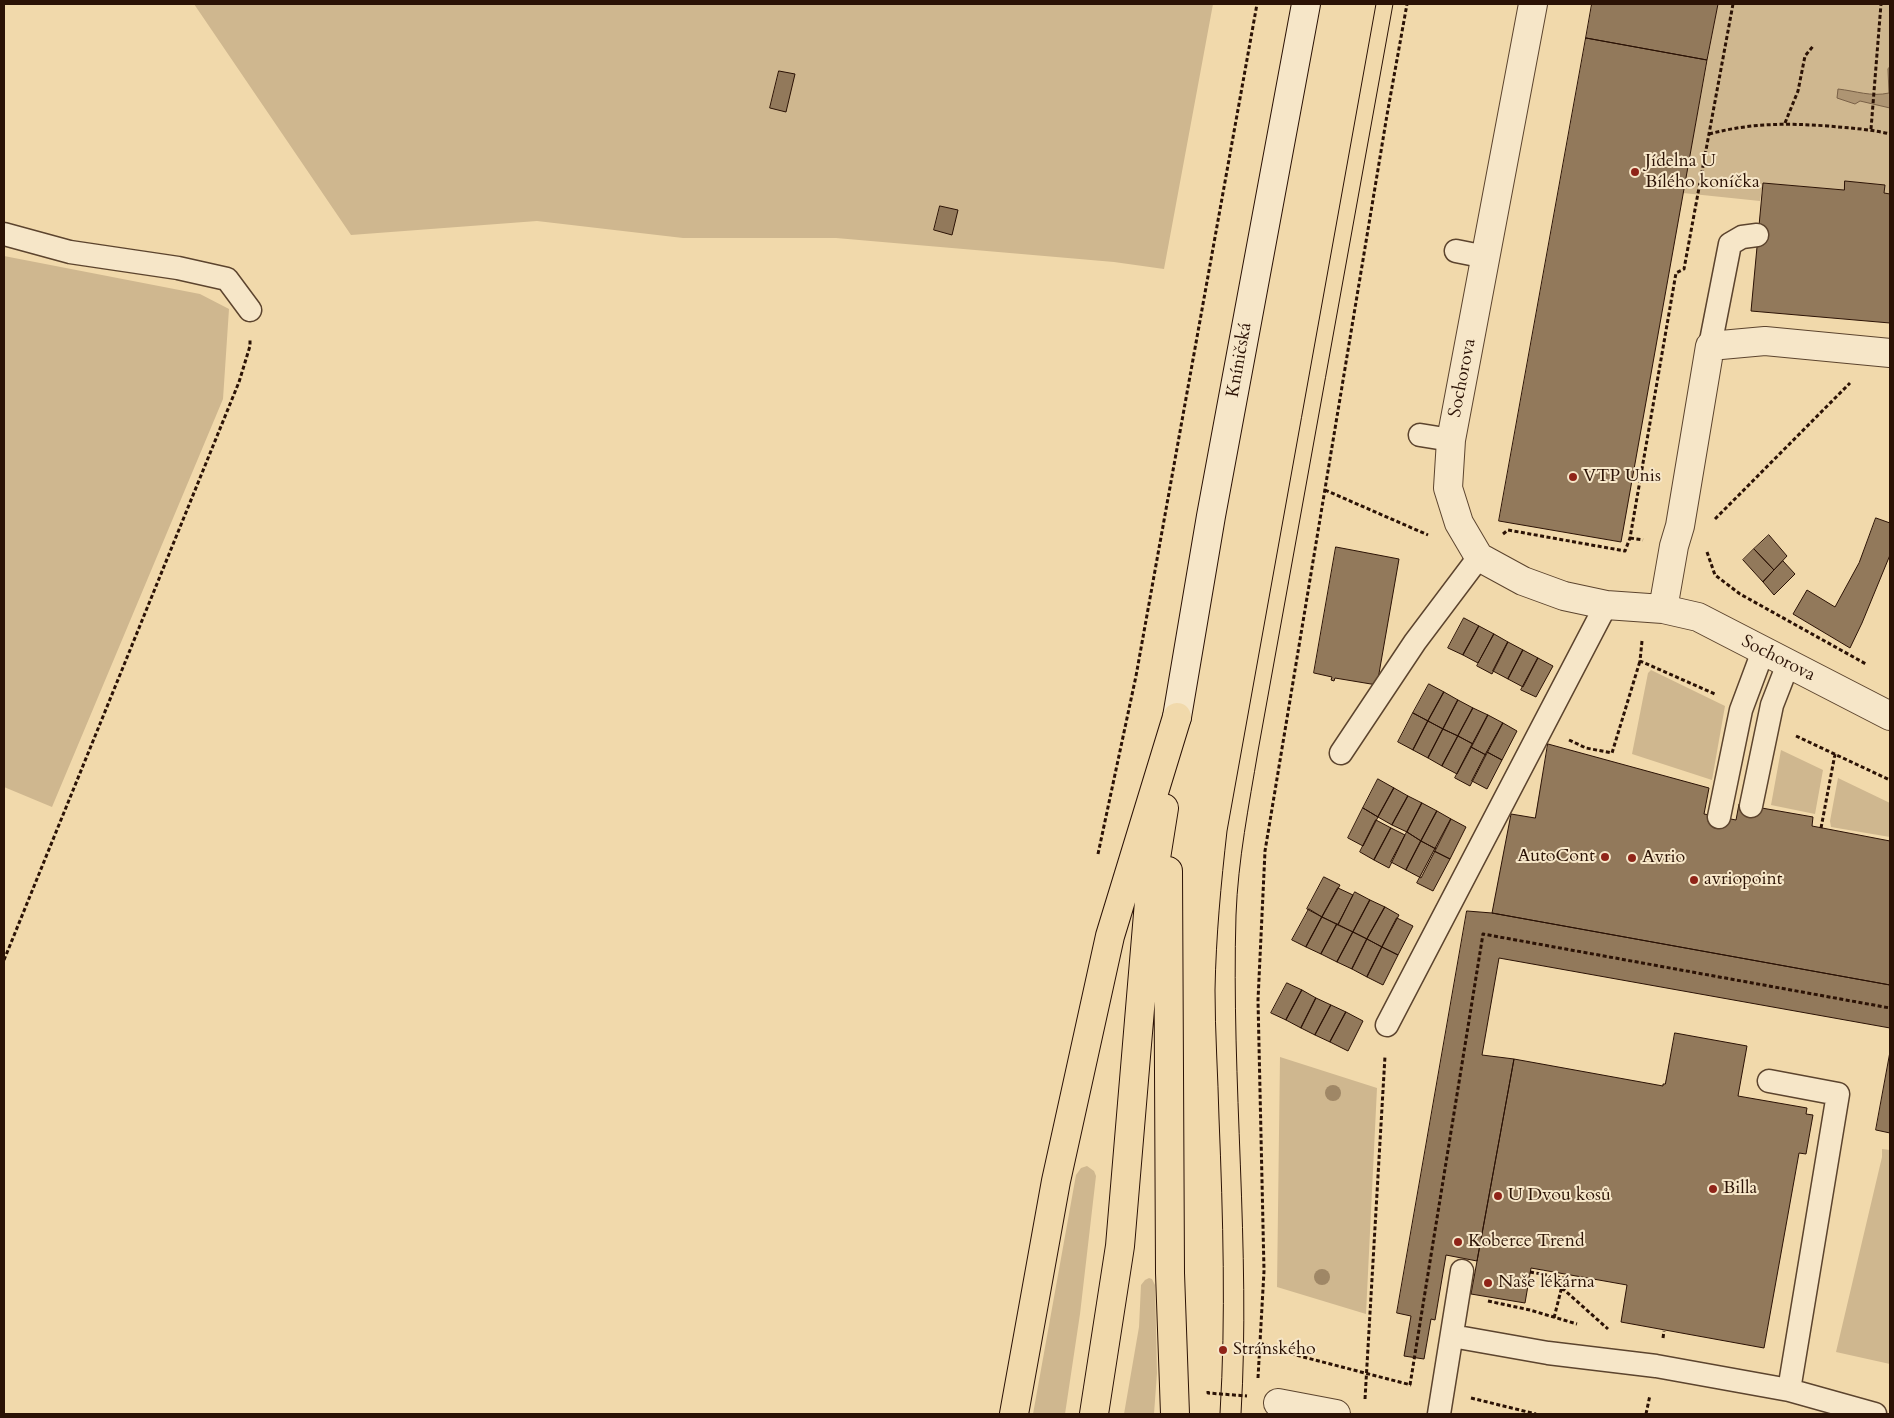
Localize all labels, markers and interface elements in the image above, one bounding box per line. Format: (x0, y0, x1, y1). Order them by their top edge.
place label: Jídelna U Bílého koníčka (1645, 151, 1760, 193)
marker: Jídelna U Bílého koníčka (1629, 166, 1641, 178)
street label: Kníničská (1223, 321, 1257, 399)
street label: Sochorova (1445, 337, 1481, 419)
place label: VTP Unis (1583, 466, 1661, 488)
marker: VTP Unis (1567, 471, 1579, 483)
street label: Sochorova (1738, 631, 1818, 687)
place label: AutoCont (1517, 846, 1595, 868)
place label: Avrio (1642, 847, 1685, 869)
marker: AutoCont (1599, 851, 1611, 863)
marker: Avrio (1626, 852, 1638, 864)
place label: avriopoint (1704, 869, 1783, 891)
marker: avriopoint (1688, 874, 1700, 886)
place label: Billa (1723, 1178, 1757, 1200)
marker: Billa (1707, 1183, 1719, 1195)
place label: U Dvou kosů (1508, 1185, 1611, 1207)
marker: U Dvou kosů (1492, 1190, 1504, 1202)
place label: Koberce Trend (1468, 1231, 1584, 1253)
marker: Koberce Trend (1452, 1236, 1464, 1248)
place label: Naše lékárna (1498, 1272, 1595, 1294)
marker: Naše lékárna (1482, 1277, 1494, 1289)
place label: Stránského (1233, 1339, 1316, 1361)
marker: Stránského (1217, 1344, 1229, 1356)

